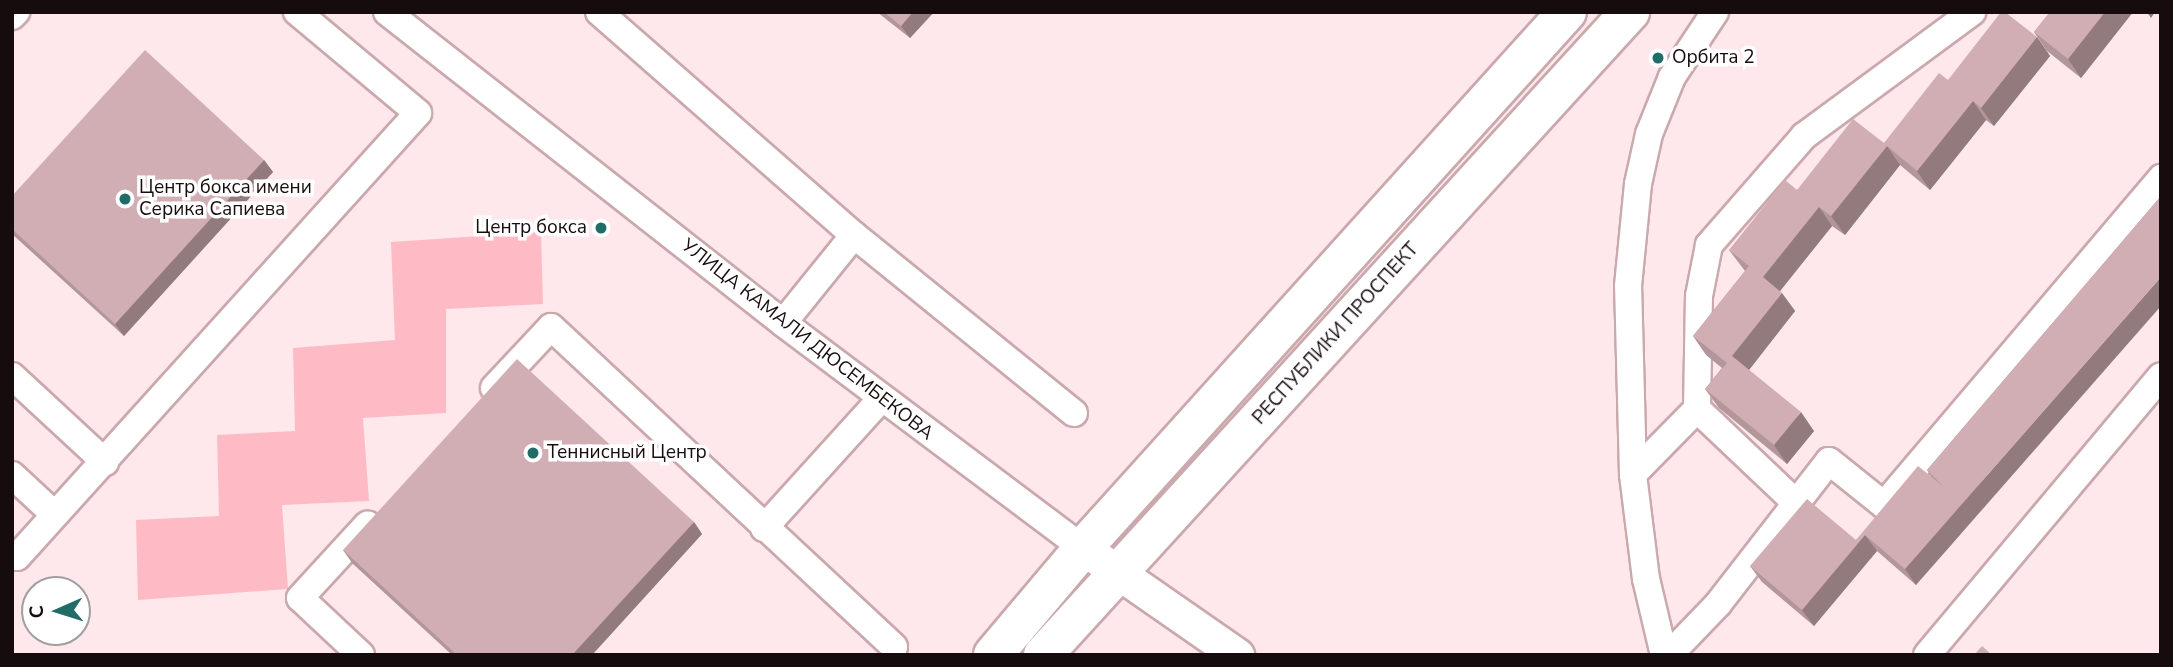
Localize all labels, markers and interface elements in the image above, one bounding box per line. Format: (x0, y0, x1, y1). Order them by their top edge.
place label: Орбита 2 (1672, 47, 1755, 69)
marker: Орбита 2 (1650, 50, 1666, 66)
place label: Центр бокса имени Серика Сапиева (139, 177, 312, 221)
marker: Центр бокса имени Серика Сапиева (117, 191, 133, 207)
place label: Центр бокса (475, 217, 587, 239)
marker: Центр бокса (593, 220, 609, 236)
street label: УЛИЦА КАМАЛИ ДЮСЕМБЕКОВА (676, 234, 938, 446)
street label: РЕСПУБЛИКИ ПРОСПЕКТ (1248, 238, 1424, 430)
place label: Теннисный Центр (547, 442, 707, 464)
marker: Теннисный Центр (525, 445, 541, 461)
north arrow (21, 576, 91, 646)
text: С (24, 605, 50, 619)

